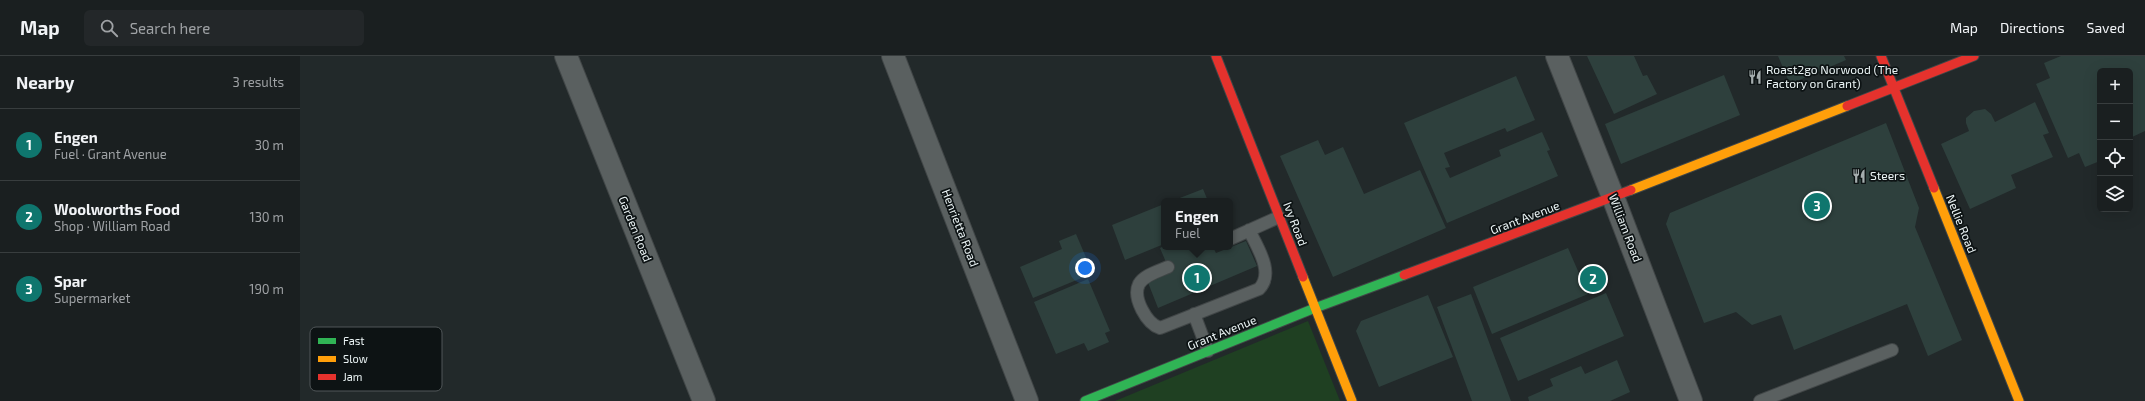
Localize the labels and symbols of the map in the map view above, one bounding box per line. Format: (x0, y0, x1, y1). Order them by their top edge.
place label: Roast2go Norwood (The Factory on Grant) (1766, 62, 1898, 90)
restaurant icon: Roast2go Norwood (The Factory on Grant) (1747, 69, 1763, 85)
restaurant icon: Steers (1851, 168, 1867, 184)
place label: Steers (1870, 168, 1905, 182)
street label: Henrietta Road (940, 187, 982, 268)
pin: 3 (1804, 191, 1830, 221)
street label: William Road (1607, 192, 1645, 264)
street label: Nellie Road (1944, 192, 1980, 255)
street label: Garden Road (616, 194, 655, 263)
street label: Grant Avenue (1488, 197, 1561, 237)
street label: Ivy Road (1281, 200, 1311, 248)
your location (1075, 258, 1095, 278)
pin: 1 (1184, 263, 1210, 293)
pin: 2 (1580, 264, 1606, 294)
street label: Grant Avenue (1185, 312, 1258, 352)
legend (310, 327, 442, 391)
text: Fast (343, 334, 365, 347)
text: Slow (343, 352, 368, 365)
text: Jam (343, 370, 362, 383)

